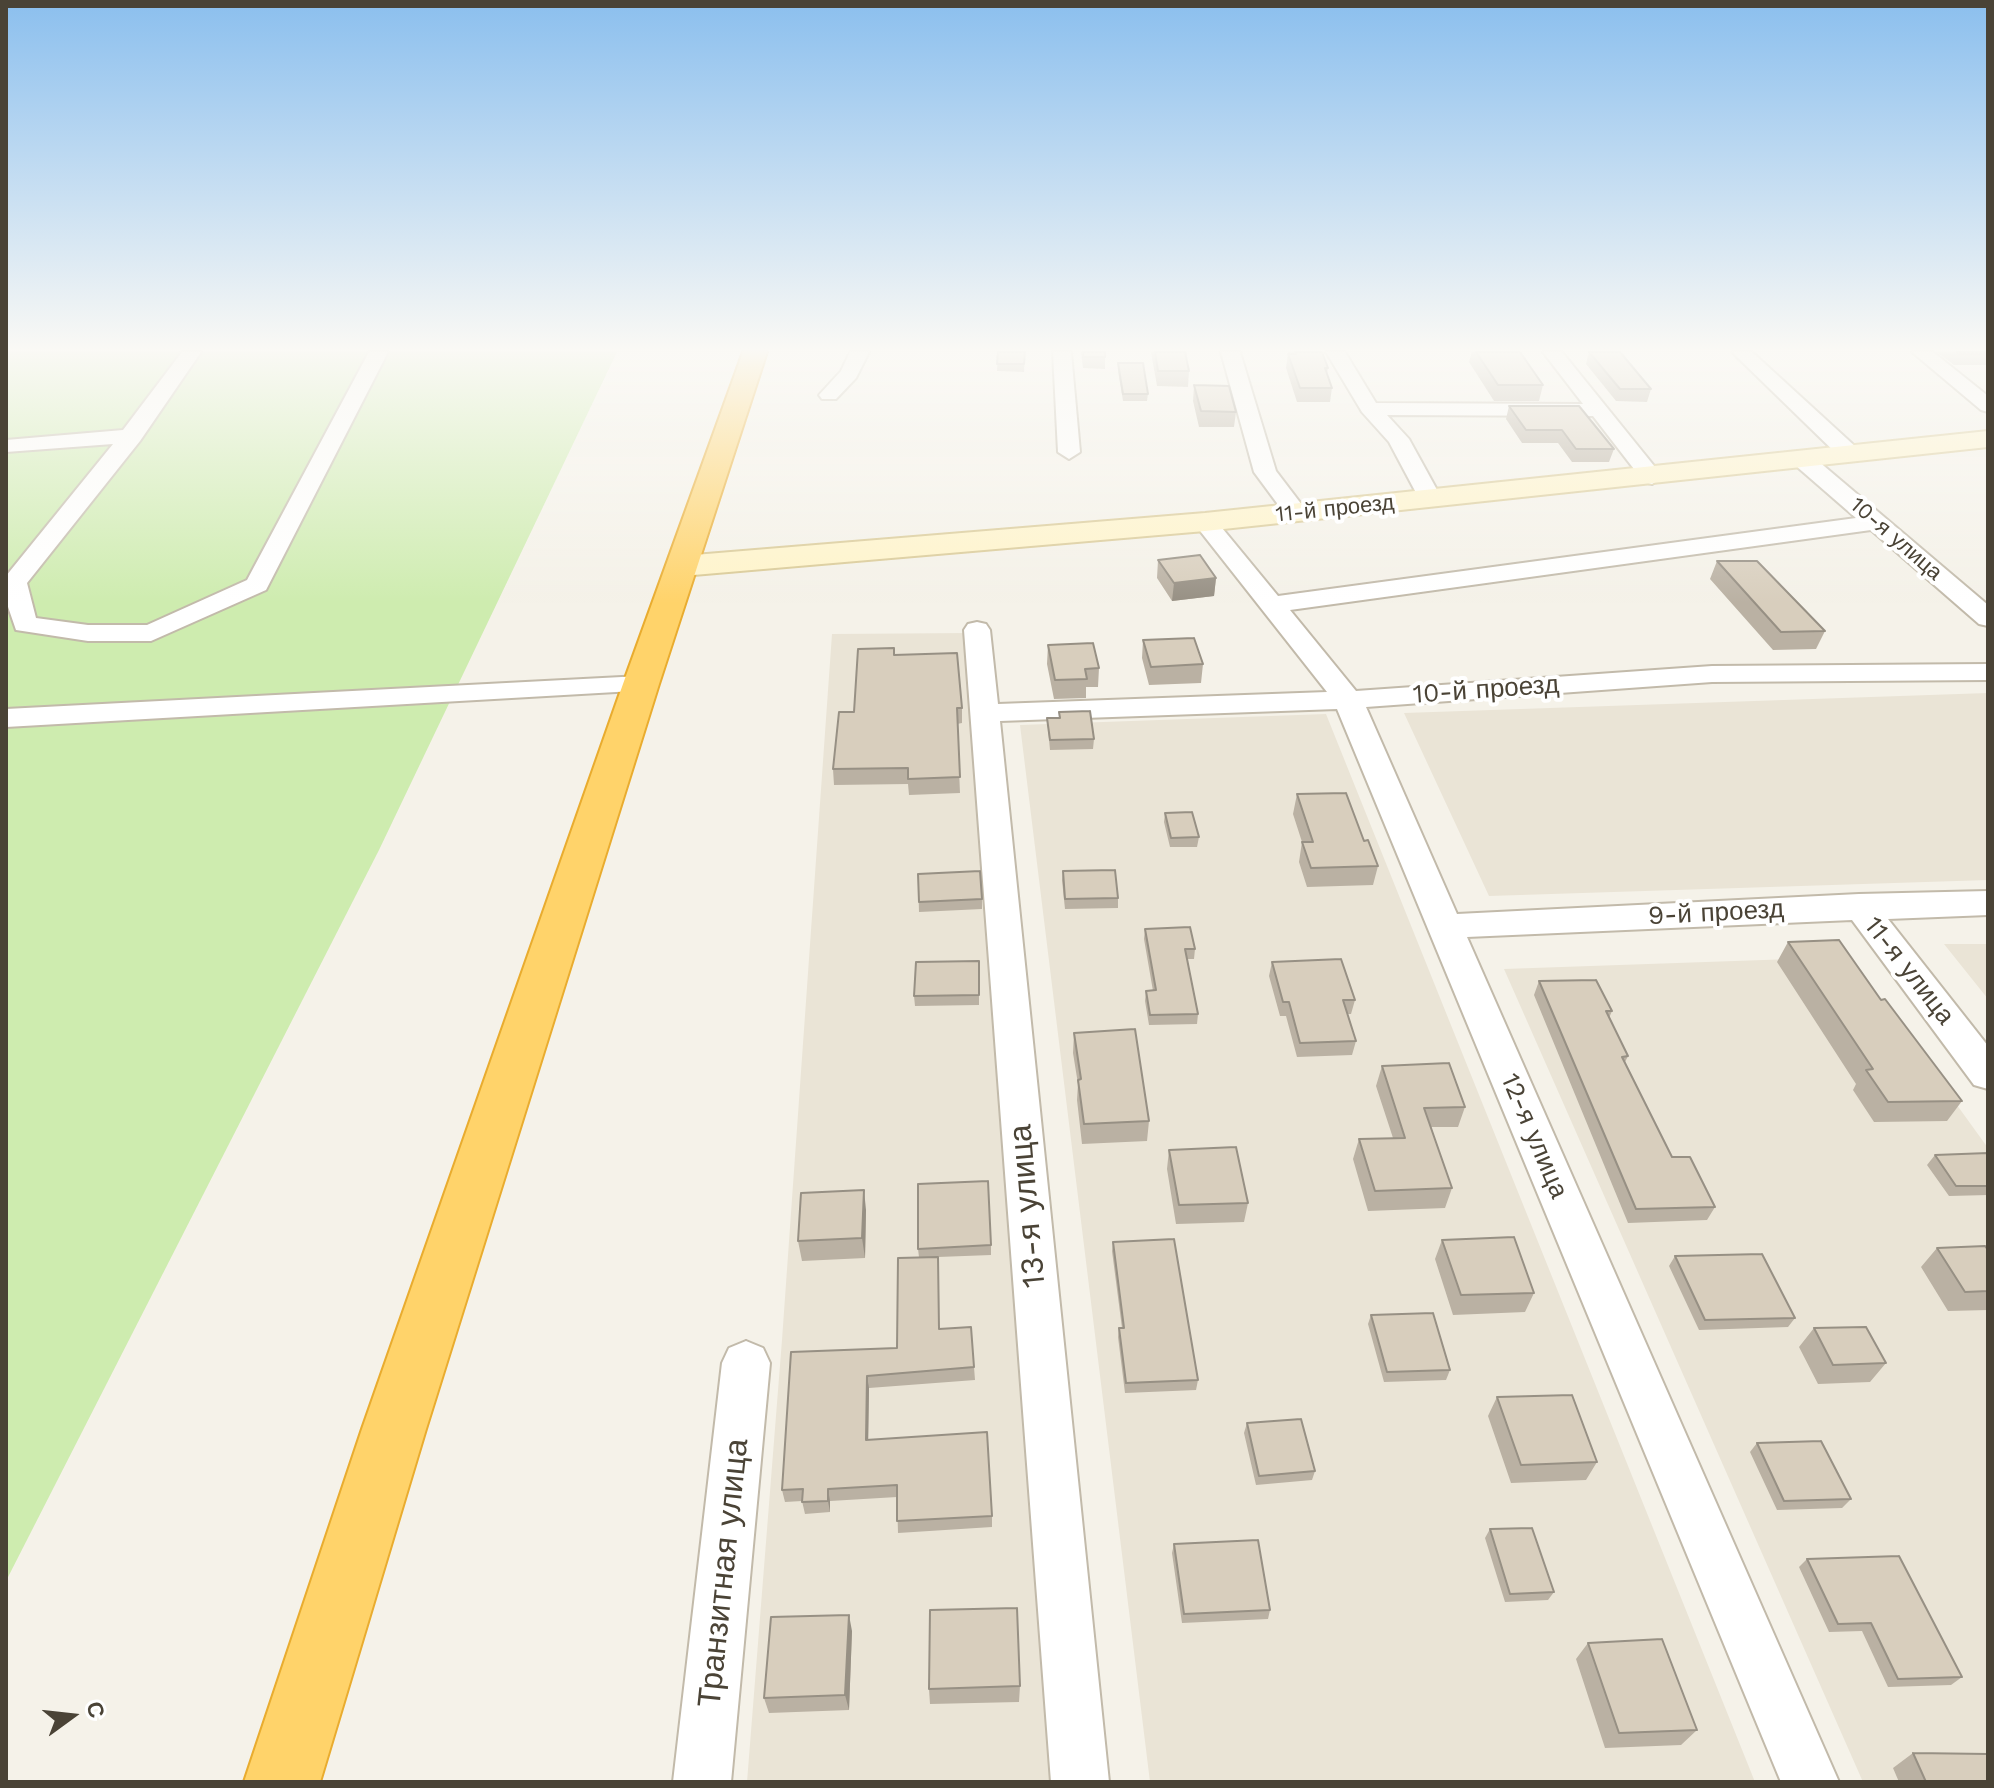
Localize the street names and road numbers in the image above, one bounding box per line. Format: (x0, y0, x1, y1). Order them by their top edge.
street label: 11-й проезд (1275, 490, 1395, 528)
street label: 10-я улица (1845, 492, 1947, 586)
street label: 10-й проезд (1412, 669, 1560, 711)
street label: 9-й проезд (1647, 894, 1785, 932)
street label: 11-я улица (1857, 911, 1961, 1031)
street label: 12-я улица (1494, 1069, 1574, 1203)
street label: 13-я улица (1002, 1123, 1054, 1289)
street label: Транзитная улица (691, 1437, 757, 1709)

